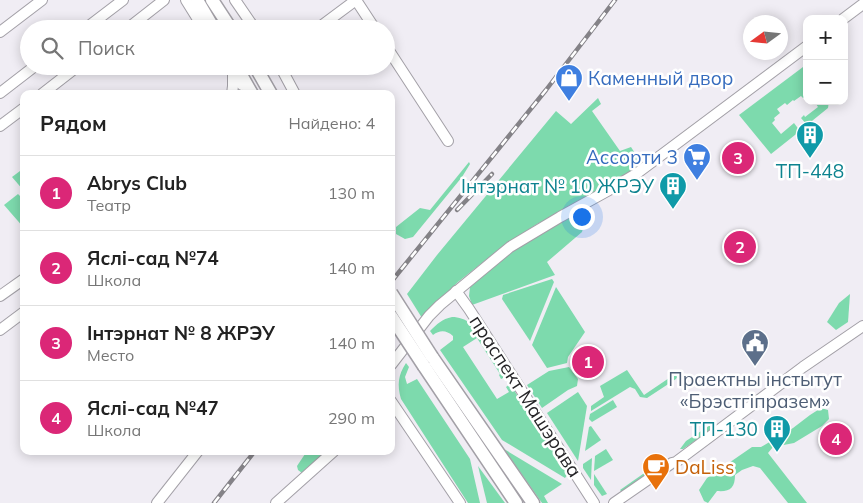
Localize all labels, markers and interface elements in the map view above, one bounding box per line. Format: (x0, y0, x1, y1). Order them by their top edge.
north arrow (743, 15, 788, 60)
map controls (803, 15, 848, 105)
button: + (803, 15, 848, 60)
search box (20, 20, 395, 75)
icon: search (38, 34, 66, 62)
text: Поиск (78, 36, 135, 60)
button: − (803, 60, 848, 105)
shop icon: Каменный двор (554, 63, 584, 102)
place label: Каменный двор (588, 66, 733, 90)
text: Рядом (40, 110, 107, 136)
text: Найдено: 4 (289, 113, 375, 133)
building icon: ТП-448 (795, 120, 825, 159)
pin: 3 (722, 139, 754, 177)
supermarket icon: Ассорти 3 (682, 142, 712, 181)
place label: Ассорти 3 (586, 145, 678, 169)
place label: ТП-448 (776, 159, 844, 183)
text: Abrys Club (87, 171, 187, 195)
building icon: Інтэрнат № 10 ЖРЭУ (658, 171, 688, 210)
place label: Інтэрнат № 10 ЖРЭУ (461, 174, 654, 198)
text: 1 (51, 183, 61, 203)
text: 130 m (328, 183, 375, 203)
text: Театр (87, 195, 131, 215)
your location (569, 204, 595, 230)
pin: 2 (724, 228, 756, 266)
text: Яслі-сад №74 (87, 246, 219, 270)
text: 2 (51, 258, 61, 278)
text: 140 m (328, 258, 375, 278)
text: Школа (87, 270, 141, 290)
street label: праспект Машэрава (465, 310, 587, 482)
text: Інтэрнат № 8 ЖРЭУ (87, 321, 275, 345)
public building icon: Праектны інстытут «Брэстгіпразем» (740, 328, 770, 367)
text: 3 (51, 333, 61, 353)
text: 140 m (328, 333, 375, 353)
pin: 1 (572, 343, 604, 381)
text: Место (87, 345, 134, 365)
place label: Праектны інстытут «Брэстгіпразем» (668, 367, 842, 413)
text: Яслі-сад №47 (87, 396, 219, 420)
text: 4 (51, 408, 61, 428)
text: 290 m (328, 408, 375, 428)
building icon: ТП-130 (762, 414, 792, 453)
place label: ТП-130 (690, 417, 758, 441)
text: Школа (87, 420, 141, 440)
pin: 4 (820, 420, 852, 458)
cafe icon: DaLiss (641, 452, 671, 491)
place label: DaLiss (675, 455, 734, 479)

